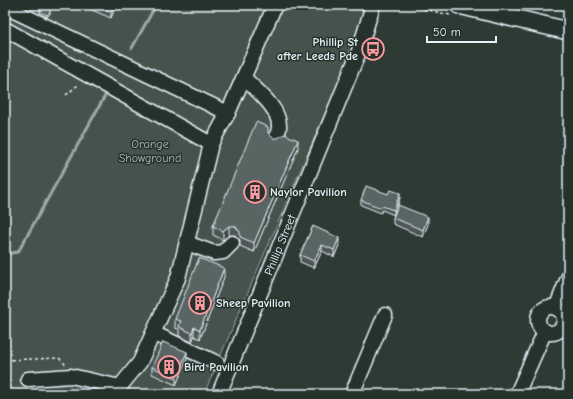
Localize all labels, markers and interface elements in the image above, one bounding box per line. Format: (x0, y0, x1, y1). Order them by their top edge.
scale bar (427, 18, 496, 44)
text: 50 m (433, 25, 461, 39)
place label: Phillip St after Leeds Pde (277, 35, 359, 63)
bus stop icon: Phillip St after Leeds Pde (360, 36, 386, 62)
park label: Orange Showground (119, 137, 181, 165)
building icon: Naylor Pavilion (242, 179, 268, 205)
place label: Naylor Pavilion (270, 185, 347, 199)
street label: Phillip Street (261, 212, 299, 277)
building icon: Sheep Pavilion (187, 290, 213, 316)
place label: Sheep Pavilion (216, 296, 290, 310)
building icon: Bird Pavilion (156, 354, 182, 380)
place label: Bird Pavilion (184, 360, 248, 374)

